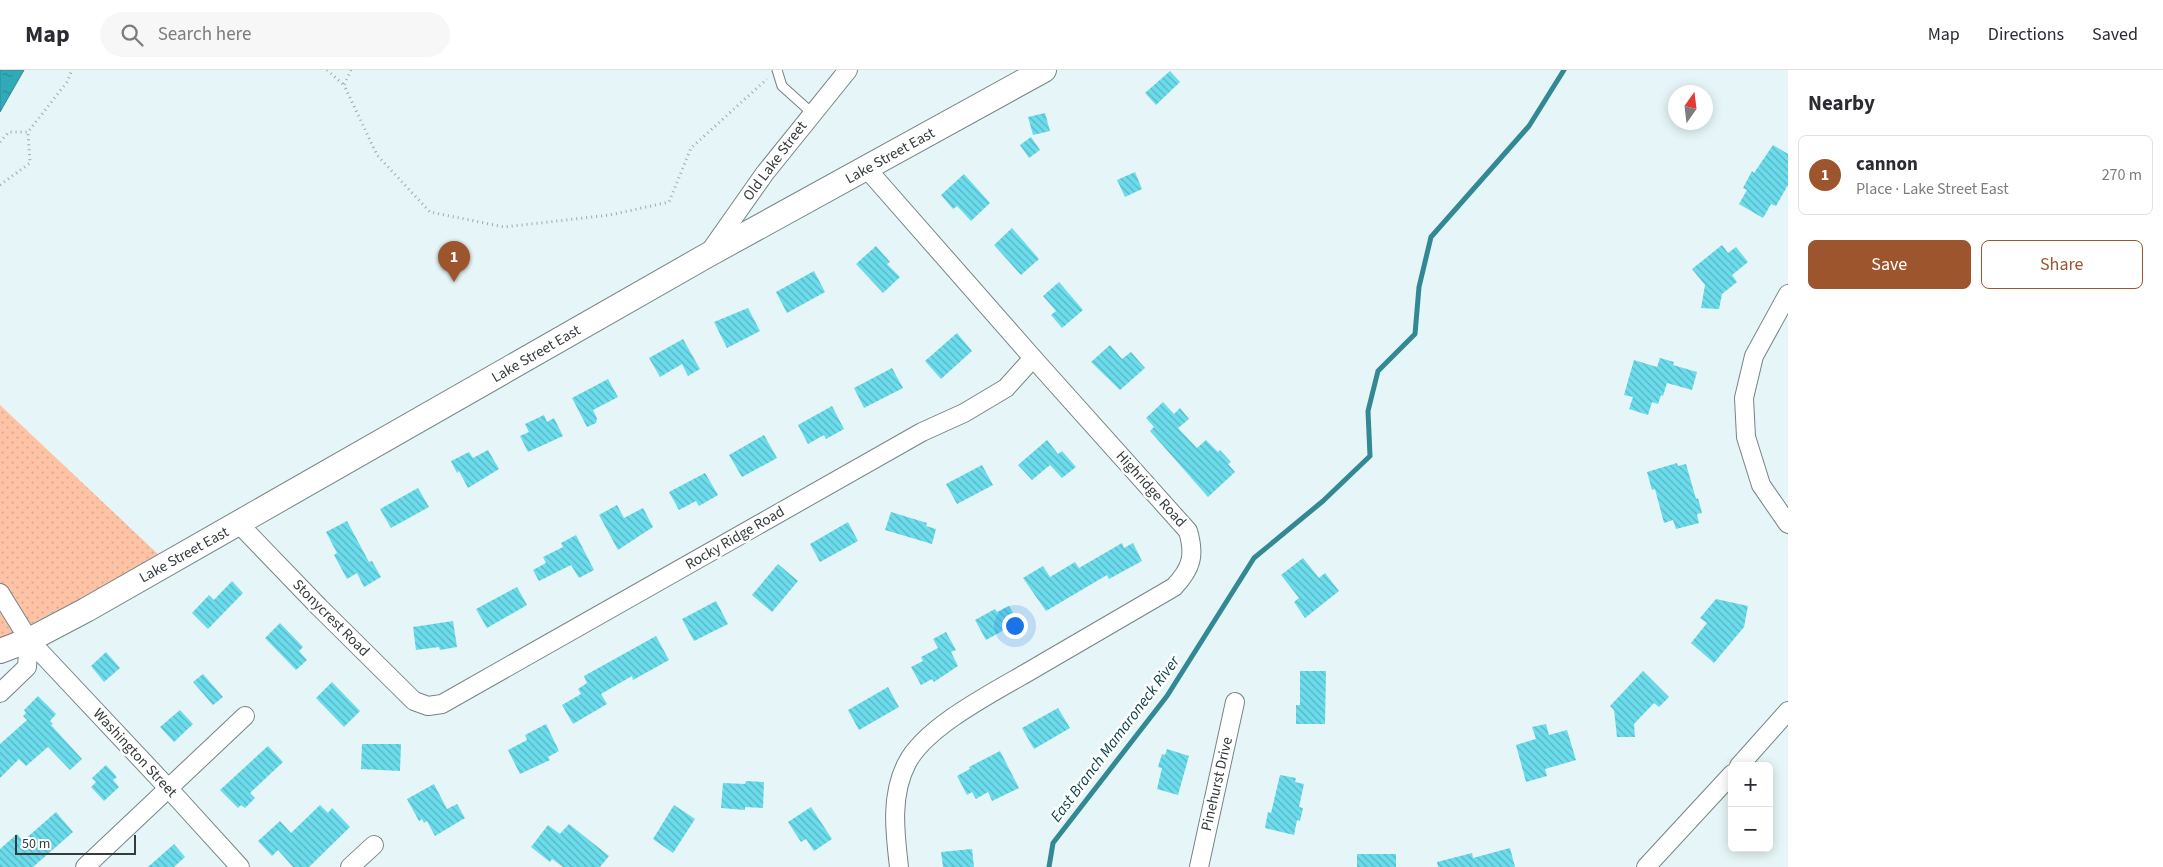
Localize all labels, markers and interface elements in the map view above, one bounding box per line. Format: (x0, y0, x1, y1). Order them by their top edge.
search box (100, 12, 450, 57)
text: Map (25, 17, 70, 52)
icon: search (118, 21, 146, 49)
text: Search here (158, 21, 251, 48)
text: Map (1928, 22, 1960, 47)
text: Directions (1988, 22, 2064, 47)
text: Saved (2092, 22, 2138, 47)
north arrow (1668, 85, 1713, 130)
text: Nearby (1808, 88, 1875, 118)
street label: Old Lake Street (738, 117, 812, 205)
street label: Lake Street East (841, 123, 939, 189)
text: cannon (1856, 151, 1918, 178)
text: 1 (1821, 164, 1829, 186)
text: 270 m (2102, 164, 2142, 186)
text: Place · Lake Street East (1856, 178, 2009, 200)
button: Save (1808, 240, 1971, 289)
button: Share (1981, 240, 2143, 289)
pin: 1 (438, 241, 470, 282)
street label: Lake Street East (488, 320, 584, 388)
street label: Highridge Road (1111, 446, 1191, 532)
street label: Rocky Ridge Road (682, 501, 788, 575)
street label: Lake Street East (135, 522, 233, 588)
street label: Stonycrest Road (288, 575, 374, 661)
your location (1002, 613, 1028, 639)
water label: East Branch Mamaroneck River (1045, 650, 1186, 827)
street label: Washington Street (88, 704, 182, 802)
street label: Pinehurst Drive (1196, 735, 1238, 833)
map controls (1728, 762, 1773, 852)
button: + (1728, 762, 1773, 807)
button: − (1728, 807, 1773, 852)
scale bar (15, 832, 136, 855)
text: 50 m (22, 834, 50, 854)

